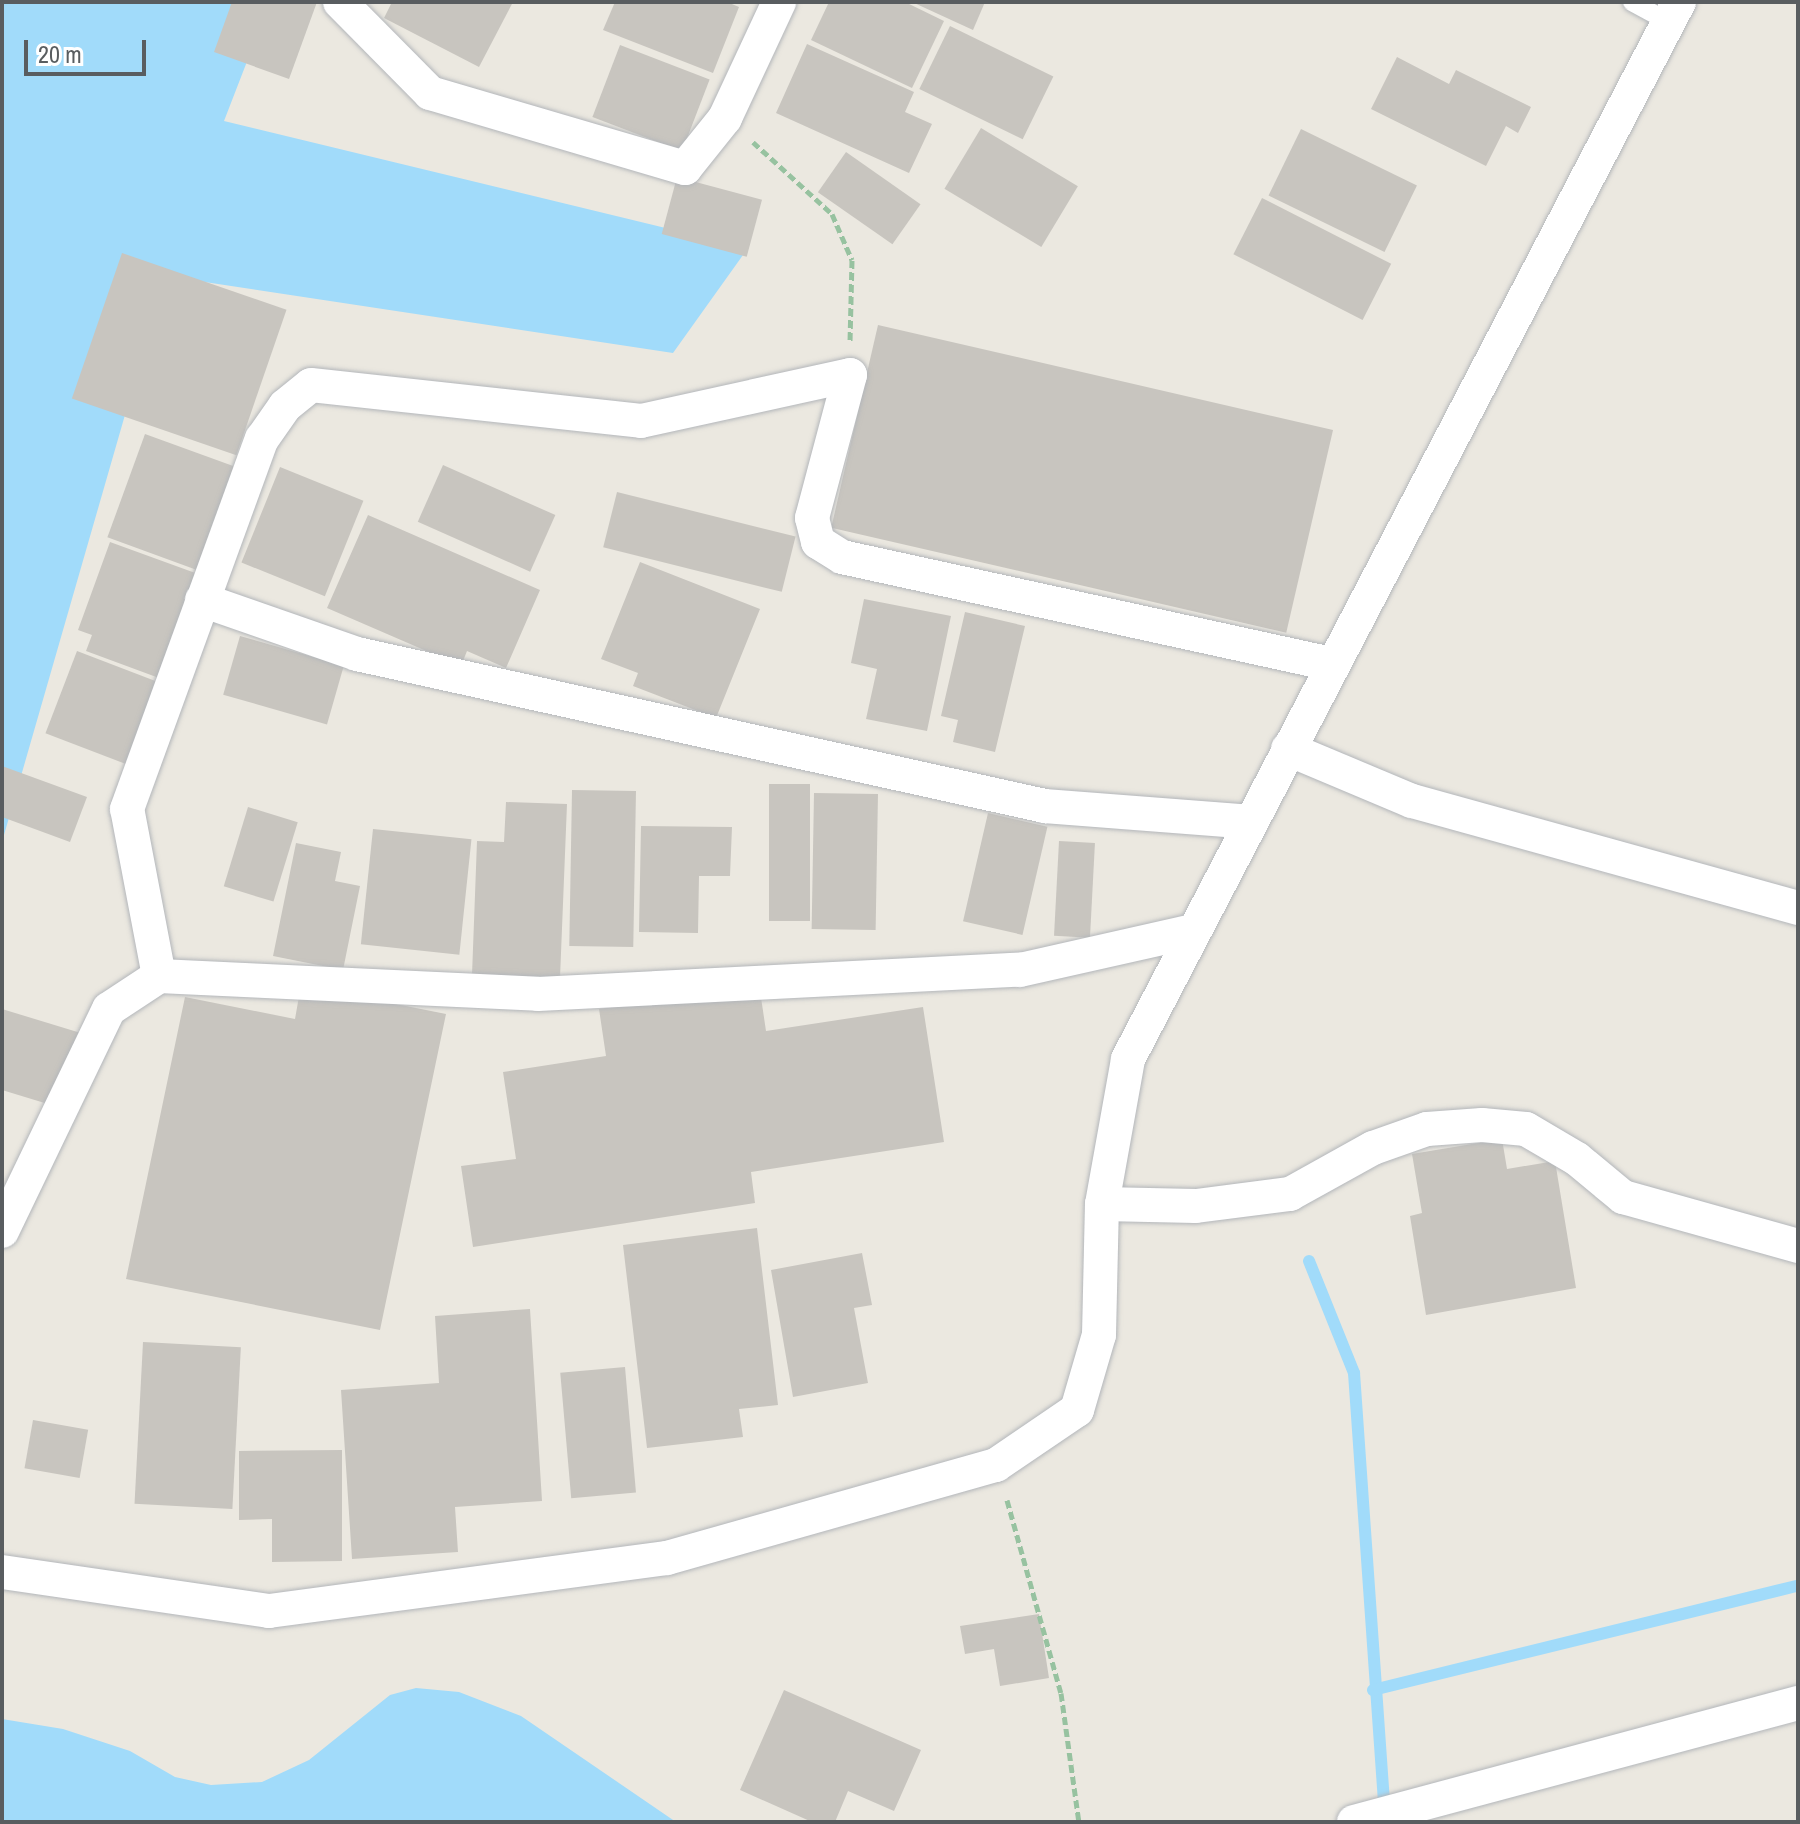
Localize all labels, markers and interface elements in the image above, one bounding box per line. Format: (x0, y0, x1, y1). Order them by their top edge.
scale bar (28, 24, 150, 74)
text: 20 m (38, 38, 82, 70)

